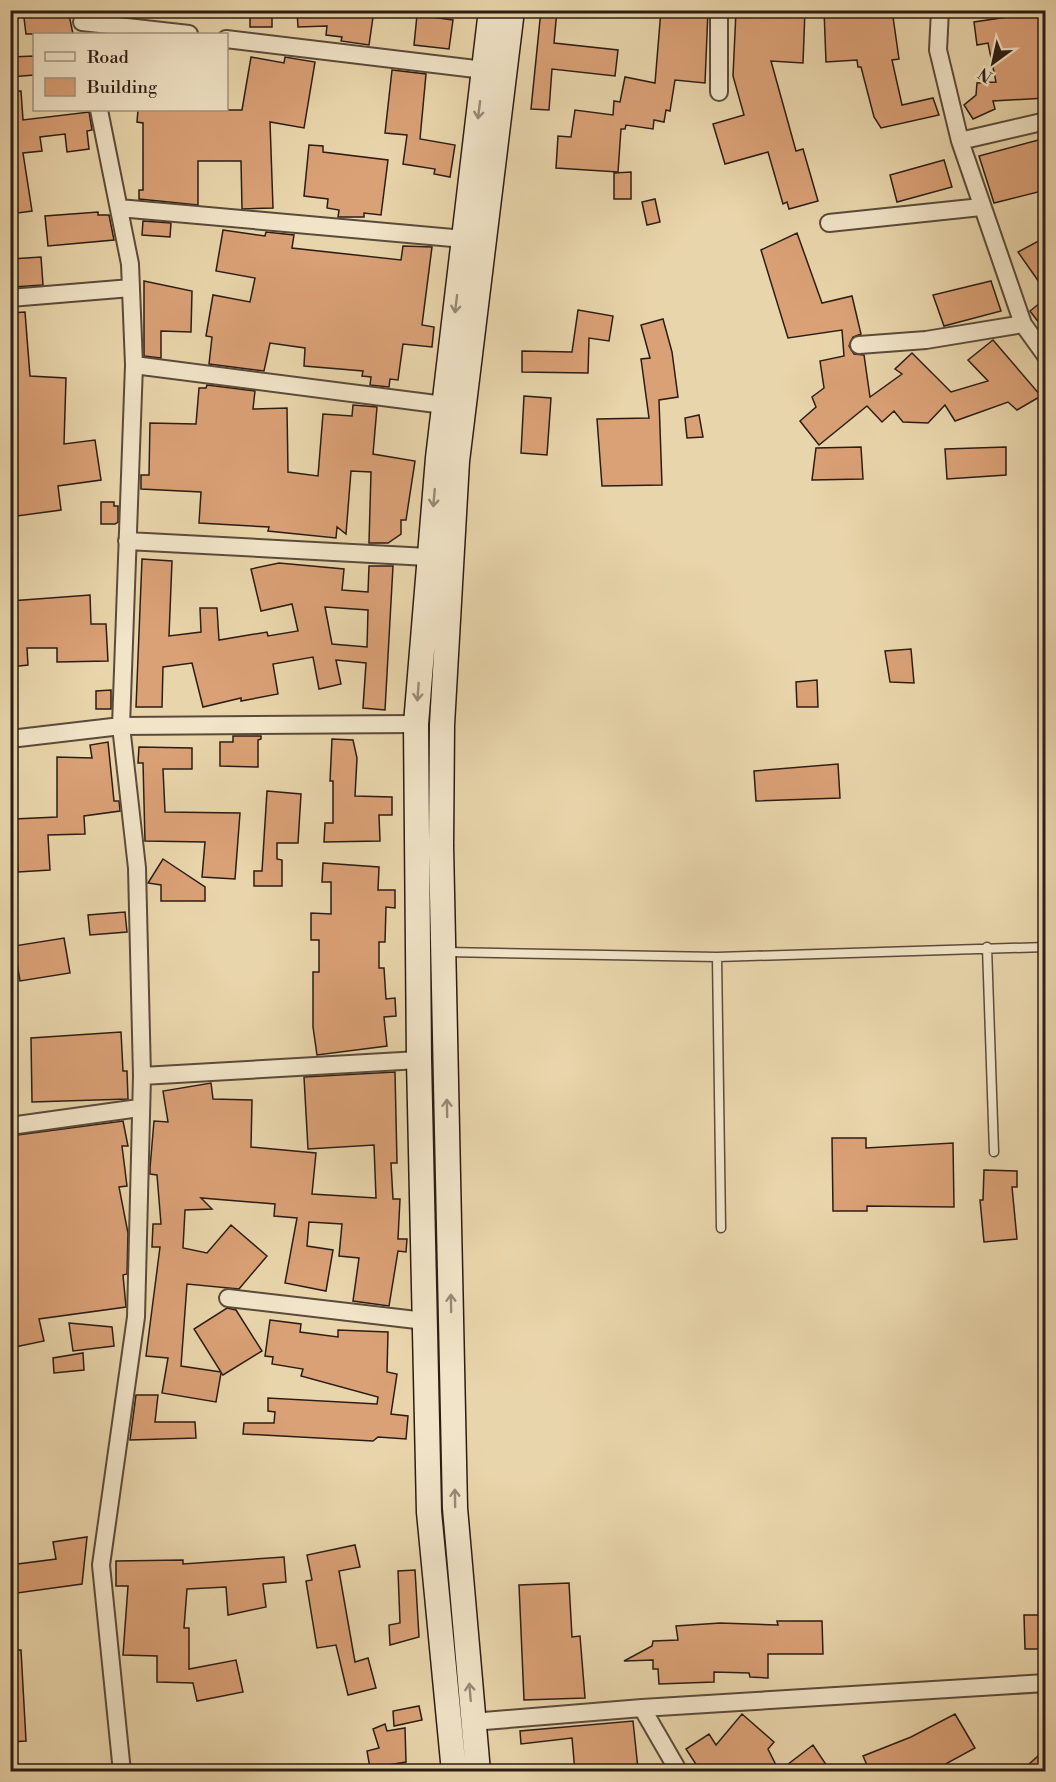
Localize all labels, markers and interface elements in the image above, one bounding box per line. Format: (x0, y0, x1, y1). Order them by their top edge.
legend (33, 33, 228, 111)
north arrow (963, 33, 1023, 93)
text: Road (87, 46, 130, 69)
text: N (974, 63, 996, 87)
text: Building (86, 76, 158, 99)
one-way arrow (473, 100, 484, 120)
one-way arrow (450, 293, 461, 313)
one-way arrow (428, 487, 439, 507)
one-way arrow (412, 682, 423, 701)
one-way arrow (441, 1099, 452, 1119)
one-way arrow (445, 1294, 456, 1314)
one-way arrow (449, 1489, 460, 1509)
one-way arrow (464, 1683, 475, 1703)

